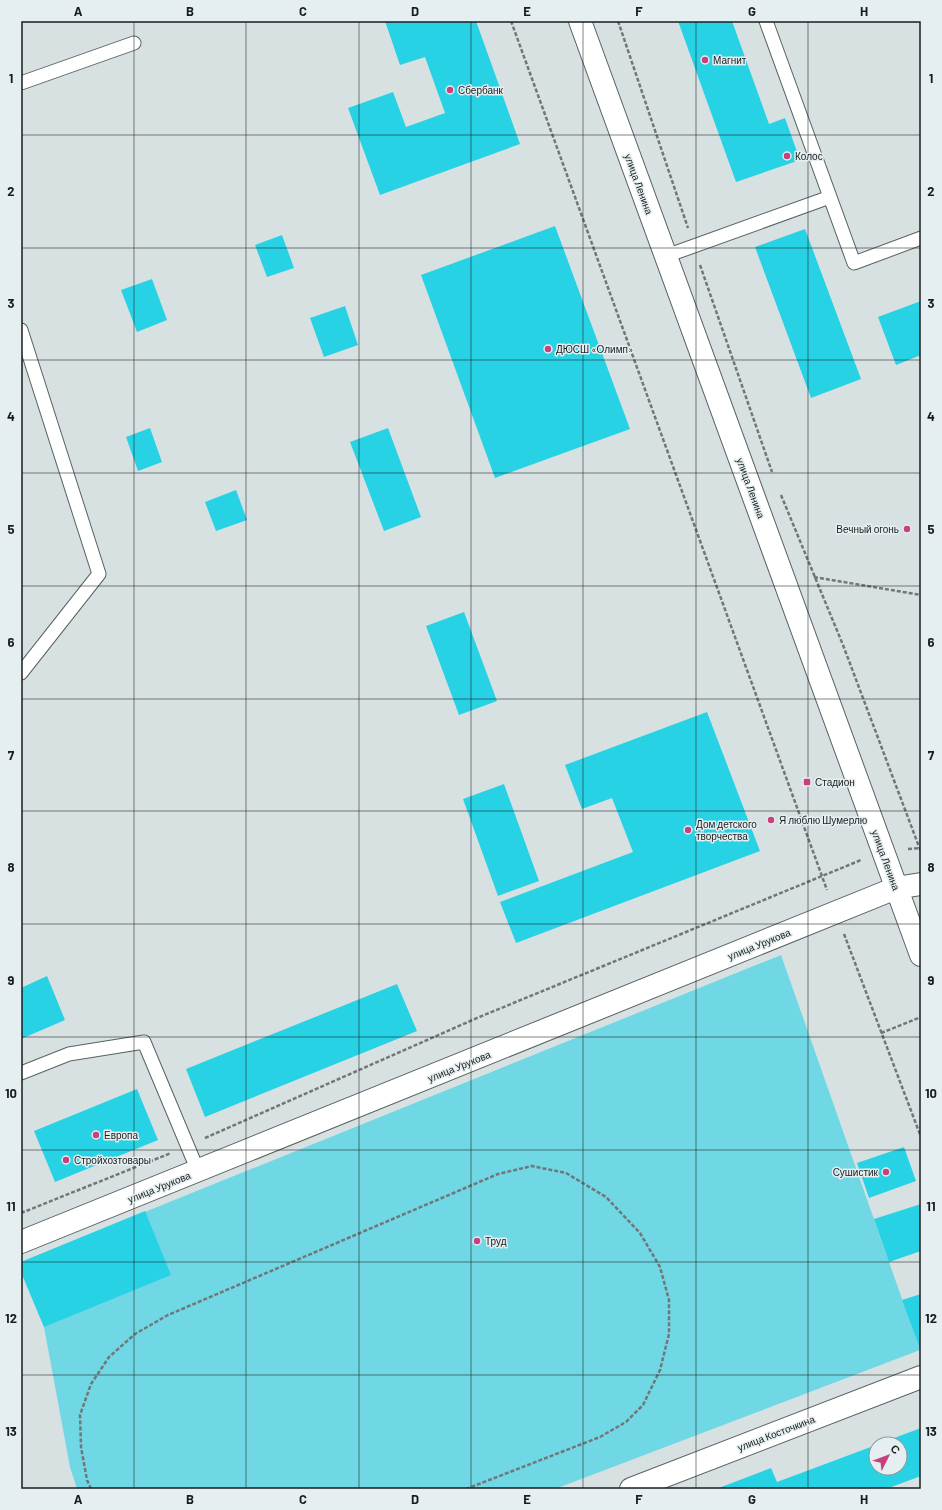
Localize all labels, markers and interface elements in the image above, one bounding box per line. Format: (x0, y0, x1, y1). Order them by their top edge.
text: A (74, 3, 83, 19)
text: B (186, 3, 194, 19)
text: C (299, 3, 307, 19)
text: D (411, 3, 419, 19)
text: E (523, 3, 531, 19)
text: F (635, 3, 643, 19)
text: G (748, 3, 756, 19)
text: H (860, 3, 868, 19)
place label: Магнит (713, 54, 747, 66)
marker: Магнит (700, 55, 710, 65)
text: 1 (9, 70, 13, 86)
text: 1 (929, 70, 933, 86)
place label: Сбербанк (458, 84, 504, 96)
marker: Сбербанк (445, 85, 455, 95)
place label: Колос (795, 150, 823, 162)
marker: Колос (782, 151, 792, 161)
street label: улица Ленина (622, 152, 656, 216)
text: 2 (7, 183, 15, 199)
text: 2 (927, 183, 935, 199)
text: 3 (7, 295, 15, 311)
text: 3 (927, 295, 935, 311)
place label: ДЮСШ «Олимп» (556, 343, 633, 355)
marker: ДЮСШ «Олимп» (543, 344, 553, 354)
text: 4 (7, 408, 15, 424)
text: 4 (927, 408, 935, 424)
street label: улица Ленина (734, 456, 768, 520)
text: 5 (7, 521, 15, 537)
text: 5 (927, 521, 935, 537)
place label: Вечный огонь (836, 523, 899, 535)
marker: Вечный огонь (902, 524, 912, 534)
text: 6 (8, 634, 15, 650)
text: 6 (928, 634, 935, 650)
text: 7 (8, 747, 15, 763)
text: 7 (928, 747, 935, 763)
place label: Стадион (815, 776, 855, 788)
marker: Стадион (802, 777, 812, 787)
place label: Я люблю Шумерлю (779, 814, 868, 826)
marker: Я люблю Шумерлю (766, 815, 776, 825)
place label: Дом детского творчества (696, 818, 757, 842)
marker: Дом детского творчества (683, 825, 693, 835)
street label: улица Ленина (869, 828, 903, 892)
text: 8 (7, 859, 15, 875)
text: 8 (927, 859, 935, 875)
street label: улица Урукова (726, 926, 793, 962)
text: 9 (8, 972, 15, 988)
text: 9 (928, 972, 935, 988)
street label: улица Урукова (426, 1048, 493, 1084)
text: 10 (5, 1085, 17, 1101)
text: 10 (925, 1085, 937, 1101)
place label: Европа (104, 1129, 139, 1141)
marker: Европа (91, 1130, 101, 1140)
place label: Стройхозтовары (74, 1154, 151, 1166)
marker: Стройхозтовары (61, 1155, 71, 1165)
place label: Сушистик (833, 1166, 879, 1178)
marker: Сушистик (881, 1167, 891, 1177)
street label: улица Урукова (126, 1169, 193, 1205)
text: 11 (6, 1198, 16, 1214)
text: 11 (926, 1198, 936, 1214)
place label: Труд (485, 1235, 507, 1247)
marker: Труд (472, 1236, 482, 1246)
text: 12 (5, 1310, 17, 1326)
text: 12 (925, 1310, 937, 1326)
street label: улица Косточкина (736, 1413, 817, 1453)
text: 13 (5, 1423, 17, 1439)
text: 13 (925, 1423, 937, 1439)
north arrow (868, 1436, 908, 1476)
text: С (888, 1442, 903, 1456)
text: A (74, 1491, 83, 1507)
text: B (186, 1491, 194, 1507)
text: C (299, 1491, 307, 1507)
text: D (411, 1491, 419, 1507)
text: E (523, 1491, 531, 1507)
text: F (635, 1491, 643, 1507)
text: G (748, 1491, 756, 1507)
text: H (860, 1491, 868, 1507)

